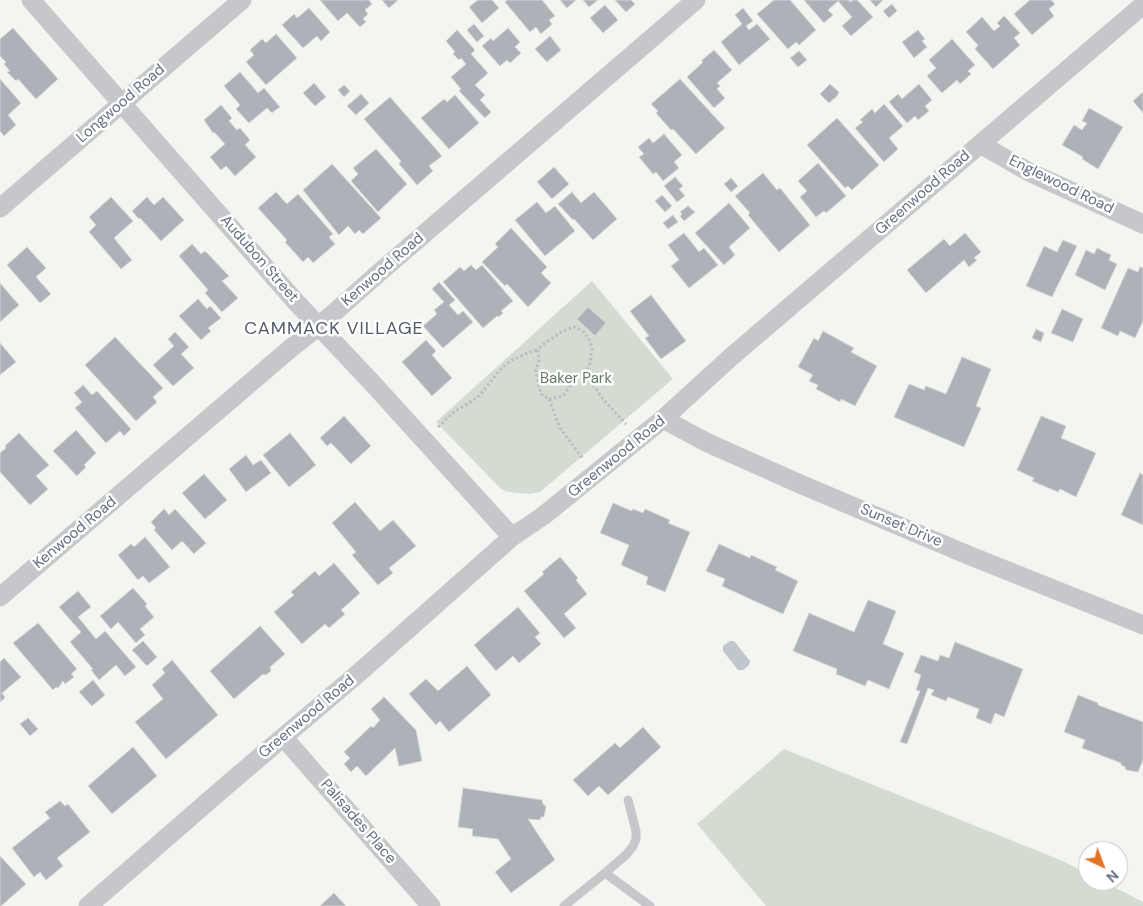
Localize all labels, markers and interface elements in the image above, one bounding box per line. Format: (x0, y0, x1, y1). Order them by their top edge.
street label: Longwood Road (73, 61, 169, 147)
street label: Greenwood Road (872, 147, 974, 239)
street label: Englewood Road (1006, 152, 1116, 218)
street label: Audubon Street (216, 212, 302, 306)
street label: Kenwood Road (338, 230, 428, 310)
district label: CAMMACK VILLAGE (242, 318, 426, 340)
park label: Baker Park (540, 370, 612, 388)
street label: Greenwood Road (565, 412, 669, 502)
street label: Kenwood Road (30, 493, 120, 573)
street label: Sunset Drive (857, 501, 945, 551)
street label: Greenwood Road (255, 672, 359, 762)
street label: Palisades Place (316, 776, 400, 868)
north arrow (1078, 841, 1128, 891)
text: N (1103, 866, 1122, 886)

